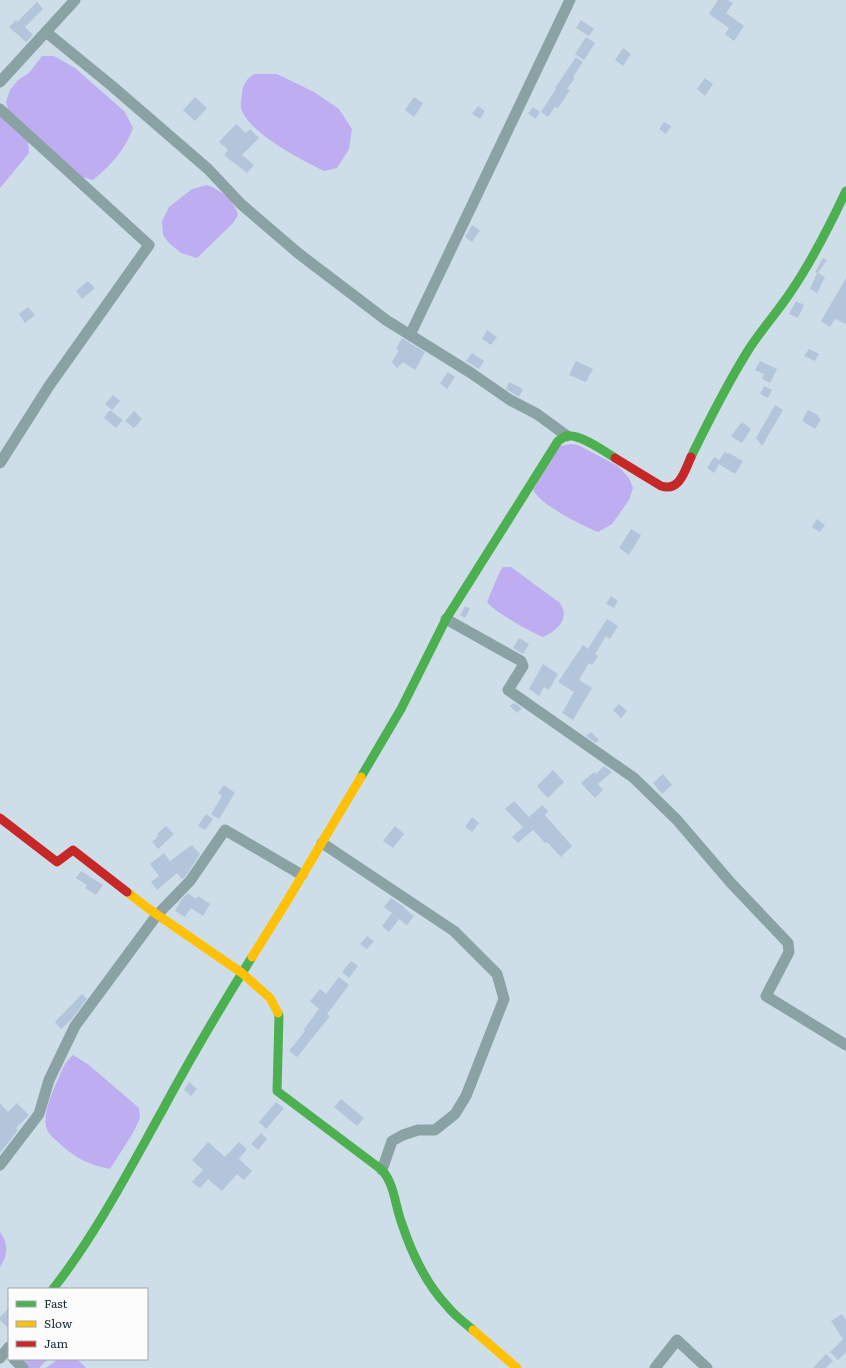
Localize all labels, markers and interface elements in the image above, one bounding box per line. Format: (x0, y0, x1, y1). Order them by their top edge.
legend (8, 1288, 148, 1360)
text: Fast (44, 1294, 68, 1312)
text: Slow (44, 1314, 73, 1332)
text: Jam (44, 1334, 69, 1352)

